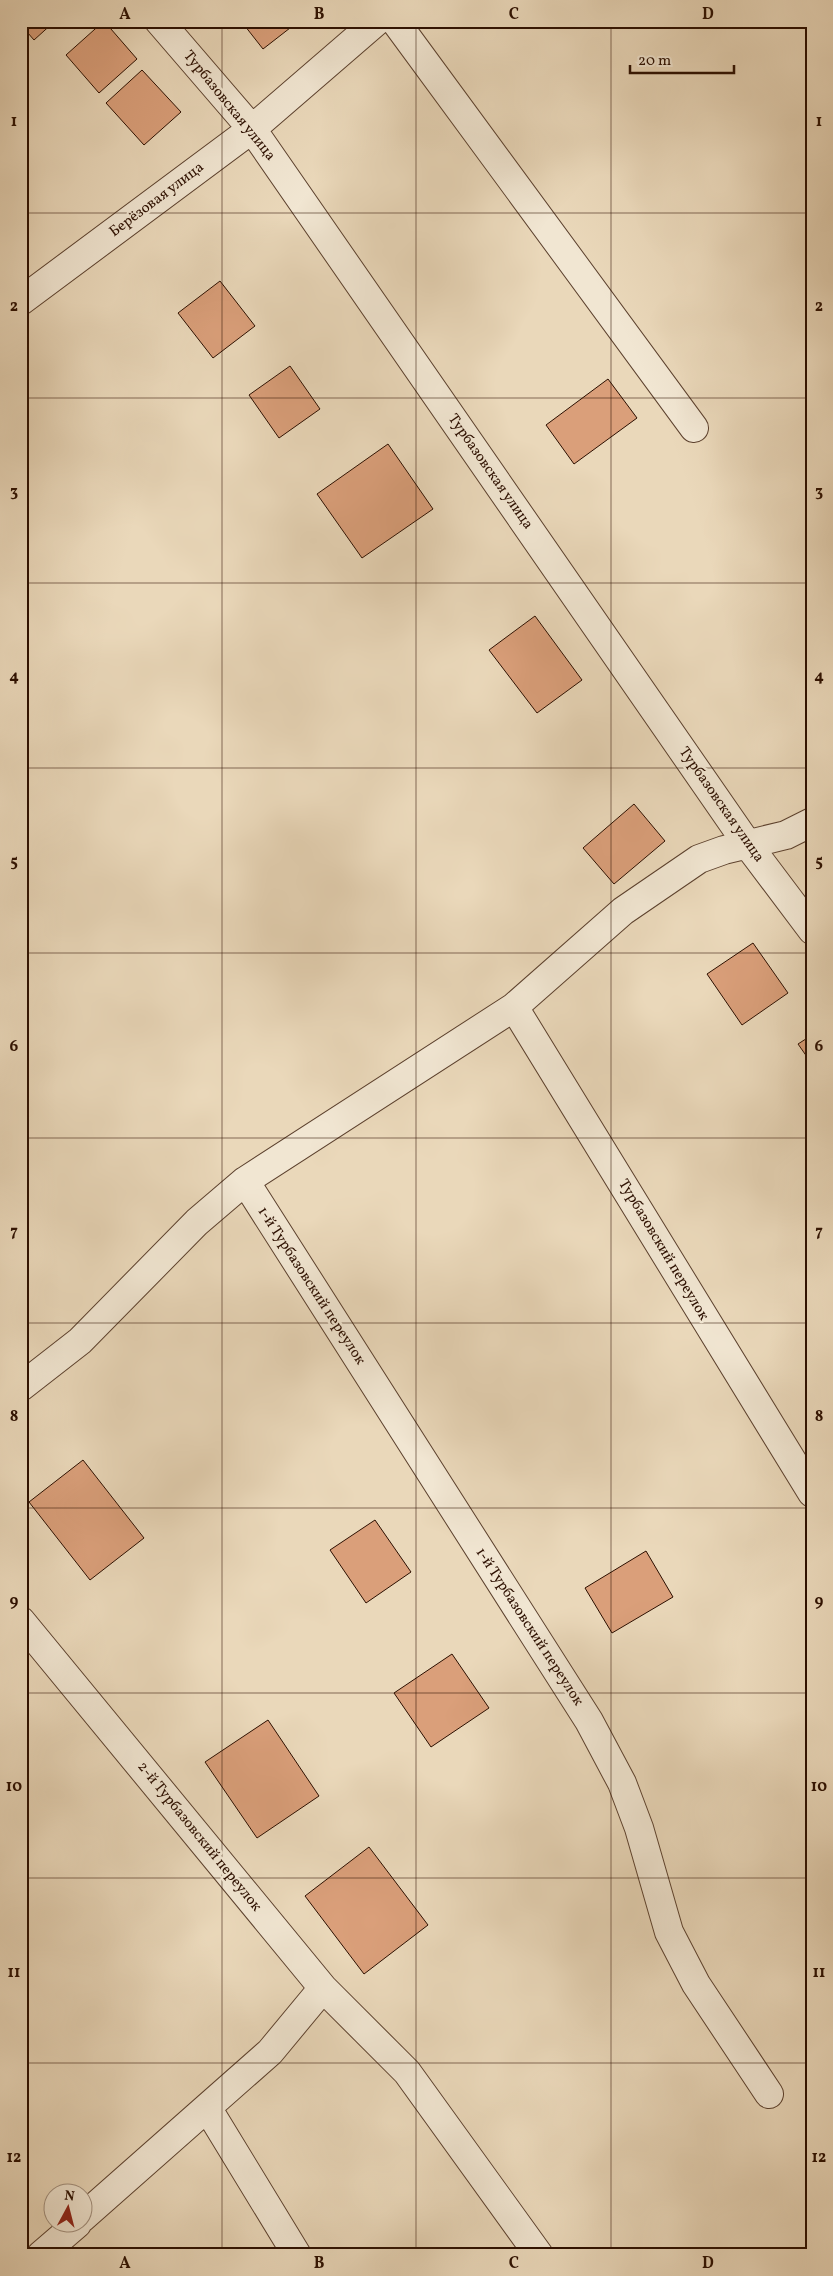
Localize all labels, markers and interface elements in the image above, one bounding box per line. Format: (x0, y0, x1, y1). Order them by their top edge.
text: A (119, 4, 131, 26)
text: B (314, 4, 325, 26)
text: C (509, 4, 519, 26)
text: D (702, 4, 714, 26)
scale bar (630, 42, 734, 74)
street label: Турбазовская улица (178, 46, 280, 166)
text: 20 m (638, 51, 671, 72)
text: 1 (11, 111, 17, 133)
text: 1 (816, 111, 822, 133)
street label: Берёзовая улица (105, 157, 209, 243)
text: 2 (10, 296, 18, 318)
text: 2 (815, 296, 823, 318)
street label: Турбазовская улица (442, 410, 538, 534)
text: 3 (10, 481, 18, 503)
text: 3 (815, 481, 823, 503)
text: 4 (9, 666, 19, 688)
text: 4 (814, 666, 824, 688)
street label: Турбазовская улица (673, 743, 769, 867)
text: 5 (10, 851, 18, 873)
text: 5 (815, 851, 823, 873)
text: 6 (10, 1036, 19, 1058)
text: 6 (815, 1036, 824, 1058)
street label: Турбазовский переулок (612, 1175, 714, 1325)
street label: 1-й Турбазовский переулок (252, 1203, 370, 1369)
text: 7 (10, 1221, 18, 1243)
text: 7 (815, 1221, 823, 1243)
text: 8 (10, 1406, 18, 1428)
text: 8 (815, 1406, 823, 1428)
street label: 1-й Турбазовский переулок (470, 1544, 588, 1710)
text: 9 (10, 1591, 19, 1613)
text: 9 (815, 1591, 824, 1613)
street label: 2-й Турбазовский переулок (132, 1758, 266, 1916)
text: 10 (6, 1776, 22, 1798)
text: 10 (811, 1776, 827, 1798)
text: 11 (8, 1962, 20, 1984)
text: 11 (813, 1962, 825, 1984)
text: 12 (7, 2147, 21, 2169)
text: 12 (812, 2147, 826, 2169)
north arrow (42, 2184, 92, 2234)
text: N (63, 2187, 76, 2207)
text: A (119, 2253, 131, 2275)
text: B (314, 2253, 325, 2275)
text: C (509, 2253, 519, 2275)
text: D (702, 2253, 714, 2275)

